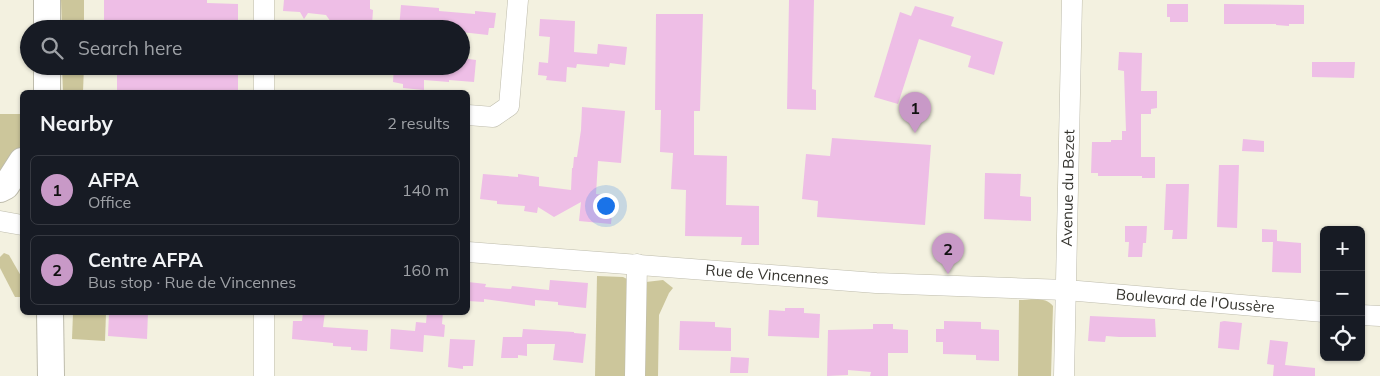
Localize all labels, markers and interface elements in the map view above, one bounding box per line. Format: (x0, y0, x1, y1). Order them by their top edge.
search box (20, 20, 470, 75)
icon: search (38, 34, 66, 62)
text: Search here (78, 36, 182, 60)
pin: 1 (899, 92, 931, 133)
text: Nearby (40, 110, 113, 136)
text: 2 results (387, 113, 450, 133)
street label: Avenue du Bezet (1057, 129, 1078, 247)
text: AFPA (88, 168, 139, 192)
text: 1 (52, 180, 62, 200)
text: 140 m (402, 180, 449, 200)
text: Office (88, 192, 131, 212)
your location (593, 193, 619, 219)
map controls (1320, 226, 1365, 361)
button: + (1320, 226, 1365, 271)
pin: 2 (932, 233, 964, 274)
text: Centre AFPA (88, 248, 203, 272)
text: 2 (52, 260, 62, 280)
text: 160 m (402, 260, 449, 280)
street label: Rue de Vincennes (705, 260, 830, 288)
button: − (1320, 271, 1365, 316)
text: Bus stop · Rue de Vincennes (88, 272, 296, 292)
street label: Boulevard de l'Oussère (1115, 284, 1275, 317)
button: locate (1320, 316, 1365, 361)

